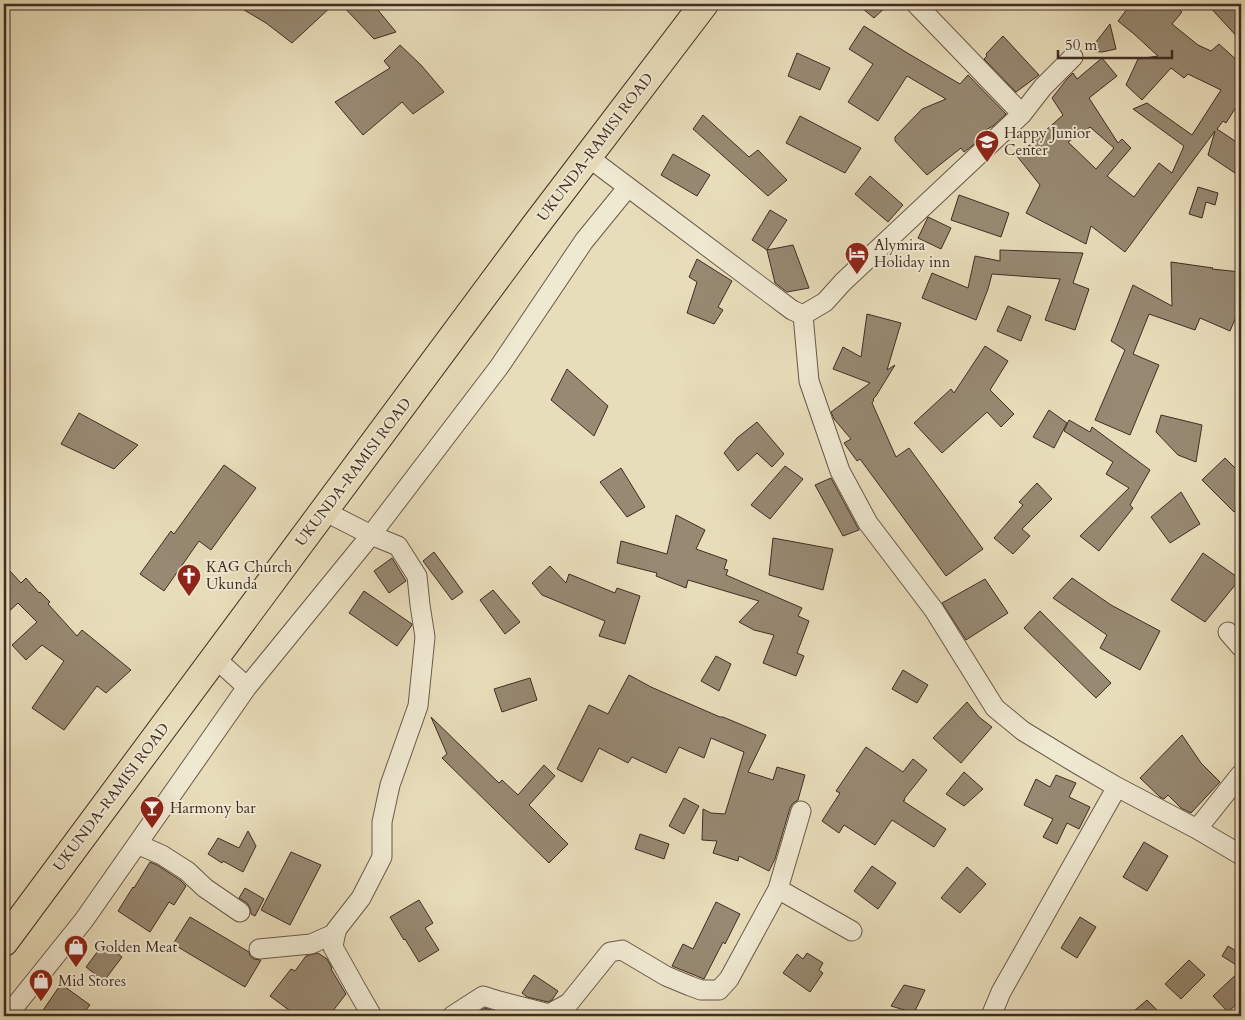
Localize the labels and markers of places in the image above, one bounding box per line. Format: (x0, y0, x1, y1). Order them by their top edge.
place label: Happy Junior Center (1004, 123, 1091, 160)
school or university icon: Happy Junior Center (974, 129, 1000, 163)
place label: Alymira Holiday inn (874, 235, 951, 272)
hotel icon: Alymira Holiday inn (844, 241, 870, 275)
place label: KAG Church Ukunda (206, 557, 293, 594)
church icon: KAG Church Ukunda (176, 563, 202, 597)
bar icon: Harmony bar (139, 795, 165, 829)
place label: Harmony bar (170, 798, 256, 818)
shop icon: Golden Meat (63, 934, 89, 968)
place label: Golden Meat (94, 937, 178, 957)
shop icon: Mid Stores (28, 968, 54, 1002)
place label: Mid Stores (58, 971, 126, 991)

